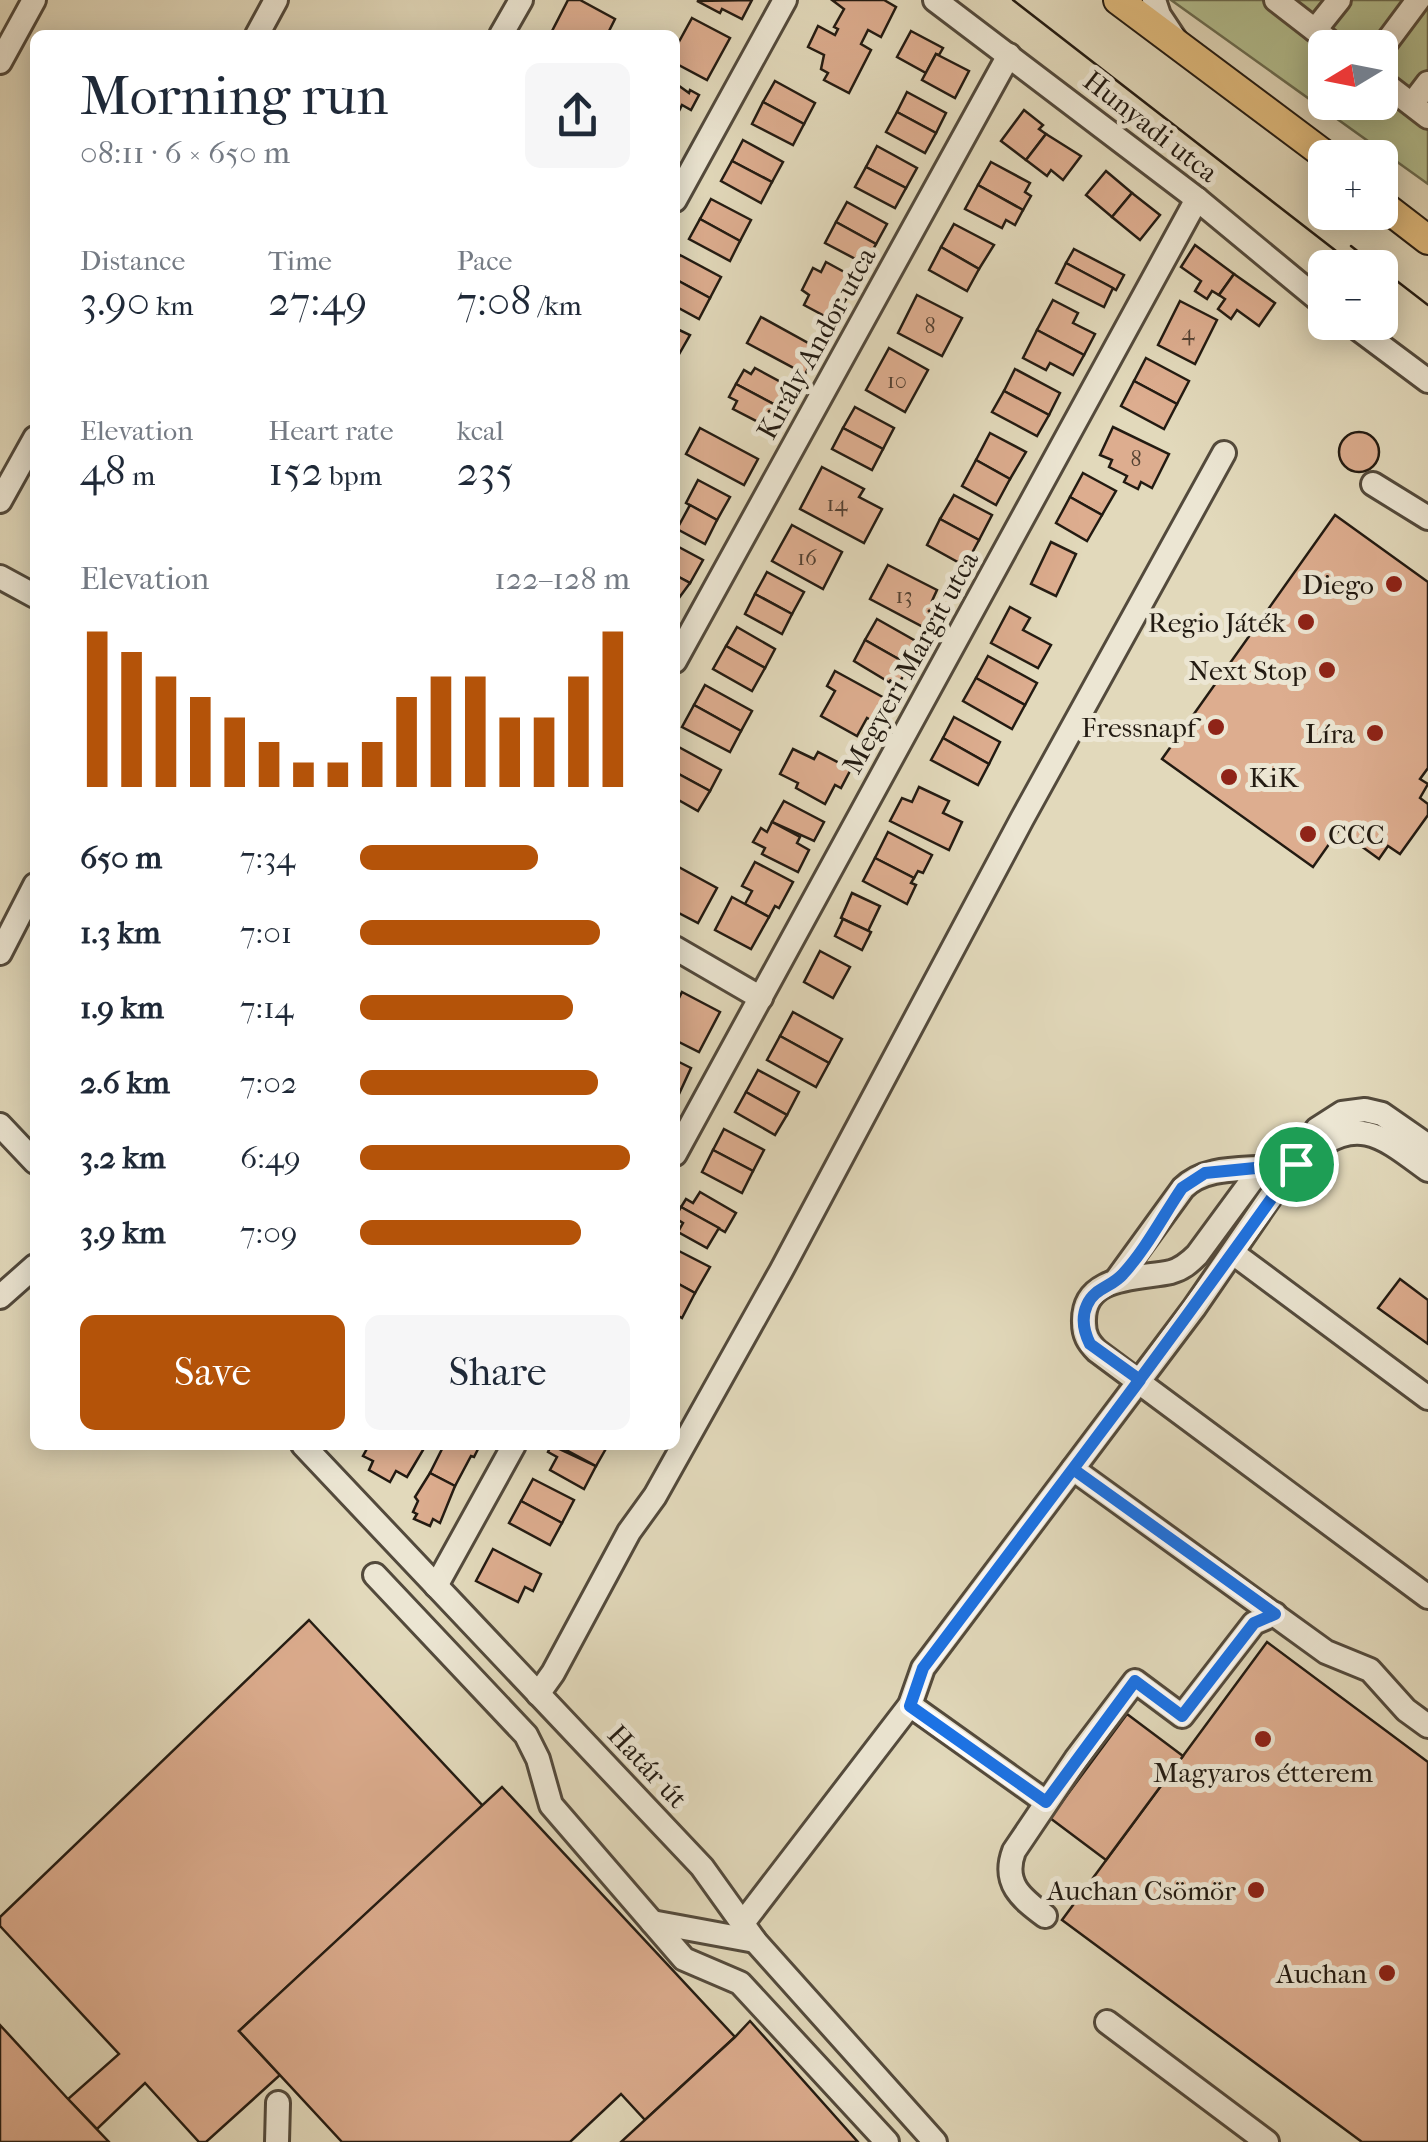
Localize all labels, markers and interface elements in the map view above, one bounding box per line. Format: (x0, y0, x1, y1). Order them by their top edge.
north arrow (1308, 30, 1398, 120)
map controls (1308, 30, 1398, 340)
button: share (525, 63, 630, 168)
text: Morning run (80, 64, 388, 128)
street label: Hunyadi utca (1077, 64, 1225, 190)
text: 08:11 · 6 × 650 m (80, 134, 290, 171)
button: + (1308, 140, 1398, 230)
street label: Király Andor utca (750, 241, 883, 445)
text: Distance (80, 244, 185, 277)
text: Time (268, 244, 332, 277)
text: Pace (457, 244, 512, 277)
button: − (1308, 250, 1398, 340)
text: 3.90 (80, 277, 150, 326)
text: 27:49 (268, 277, 367, 326)
text: 7:08 (457, 277, 531, 326)
text: km (150, 289, 194, 322)
text: /km (531, 289, 582, 322)
house number: 8 (924, 313, 936, 339)
house number: 4 (1182, 320, 1196, 346)
house number: 10 (887, 368, 907, 394)
text: Elevation (80, 414, 193, 447)
text: Heart rate (268, 414, 394, 447)
text: kcal (457, 414, 504, 447)
house number: 8 (1130, 446, 1142, 472)
text: 48 (80, 447, 126, 496)
text: 152 (268, 447, 323, 496)
text: 235 (457, 447, 514, 496)
text: m (126, 459, 155, 492)
text: bpm (323, 459, 382, 492)
house number: 14 (827, 491, 848, 517)
street label: Megyeri Margit utca (836, 544, 986, 779)
house number: 16 (797, 545, 817, 571)
text: Elevation (80, 560, 209, 597)
text: 122–128 m (494, 560, 630, 597)
place label: Diego (1302, 568, 1374, 601)
marker: Diego (1383, 573, 1405, 595)
house number: 13 (896, 583, 912, 609)
place label: Regio Játék (1148, 606, 1287, 639)
marker: Regio Játék (1295, 611, 1317, 633)
place label: Next Stop (1188, 654, 1307, 687)
marker: Next Stop (1316, 659, 1338, 681)
place label: Fressnapf (1081, 711, 1202, 744)
marker: Fressnapf (1205, 716, 1227, 738)
place label: Líra (1305, 717, 1356, 750)
marker: Líra (1364, 722, 1386, 744)
place label: KiK (1249, 761, 1300, 794)
marker: KiK (1218, 766, 1240, 788)
place label: CCC (1328, 818, 1385, 851)
marker: CCC (1297, 823, 1319, 845)
text: 650 m (80, 839, 162, 876)
text: 7:34 (240, 839, 295, 876)
text: 1.3 km (80, 914, 161, 951)
text: 7:01 (240, 914, 292, 951)
text: 1.9 km (80, 989, 164, 1026)
text: 7:14 (240, 989, 294, 1026)
text: 2.6 km (80, 1064, 170, 1101)
text: 7:02 (240, 1064, 297, 1101)
pin (1254, 1122, 1339, 1207)
icon: arrive (1269, 1137, 1324, 1192)
text: 3.2 km (80, 1139, 166, 1176)
text: 6:49 (240, 1139, 301, 1176)
text: 3.9 km (80, 1214, 166, 1251)
text: 7:09 (240, 1214, 298, 1251)
button: Save (80, 1315, 345, 1430)
button: Share (365, 1315, 630, 1430)
street label: Határ út (601, 1718, 694, 1815)
marker: Magyaros étterem (1252, 1728, 1274, 1750)
place label: Magyaros étterem (1153, 1756, 1374, 1789)
place label: Auchan Csömör (1046, 1874, 1236, 1907)
marker: Auchan Csömör (1245, 1879, 1267, 1901)
place label: Auchan (1275, 1957, 1367, 1990)
marker: Auchan (1376, 1962, 1398, 1984)

